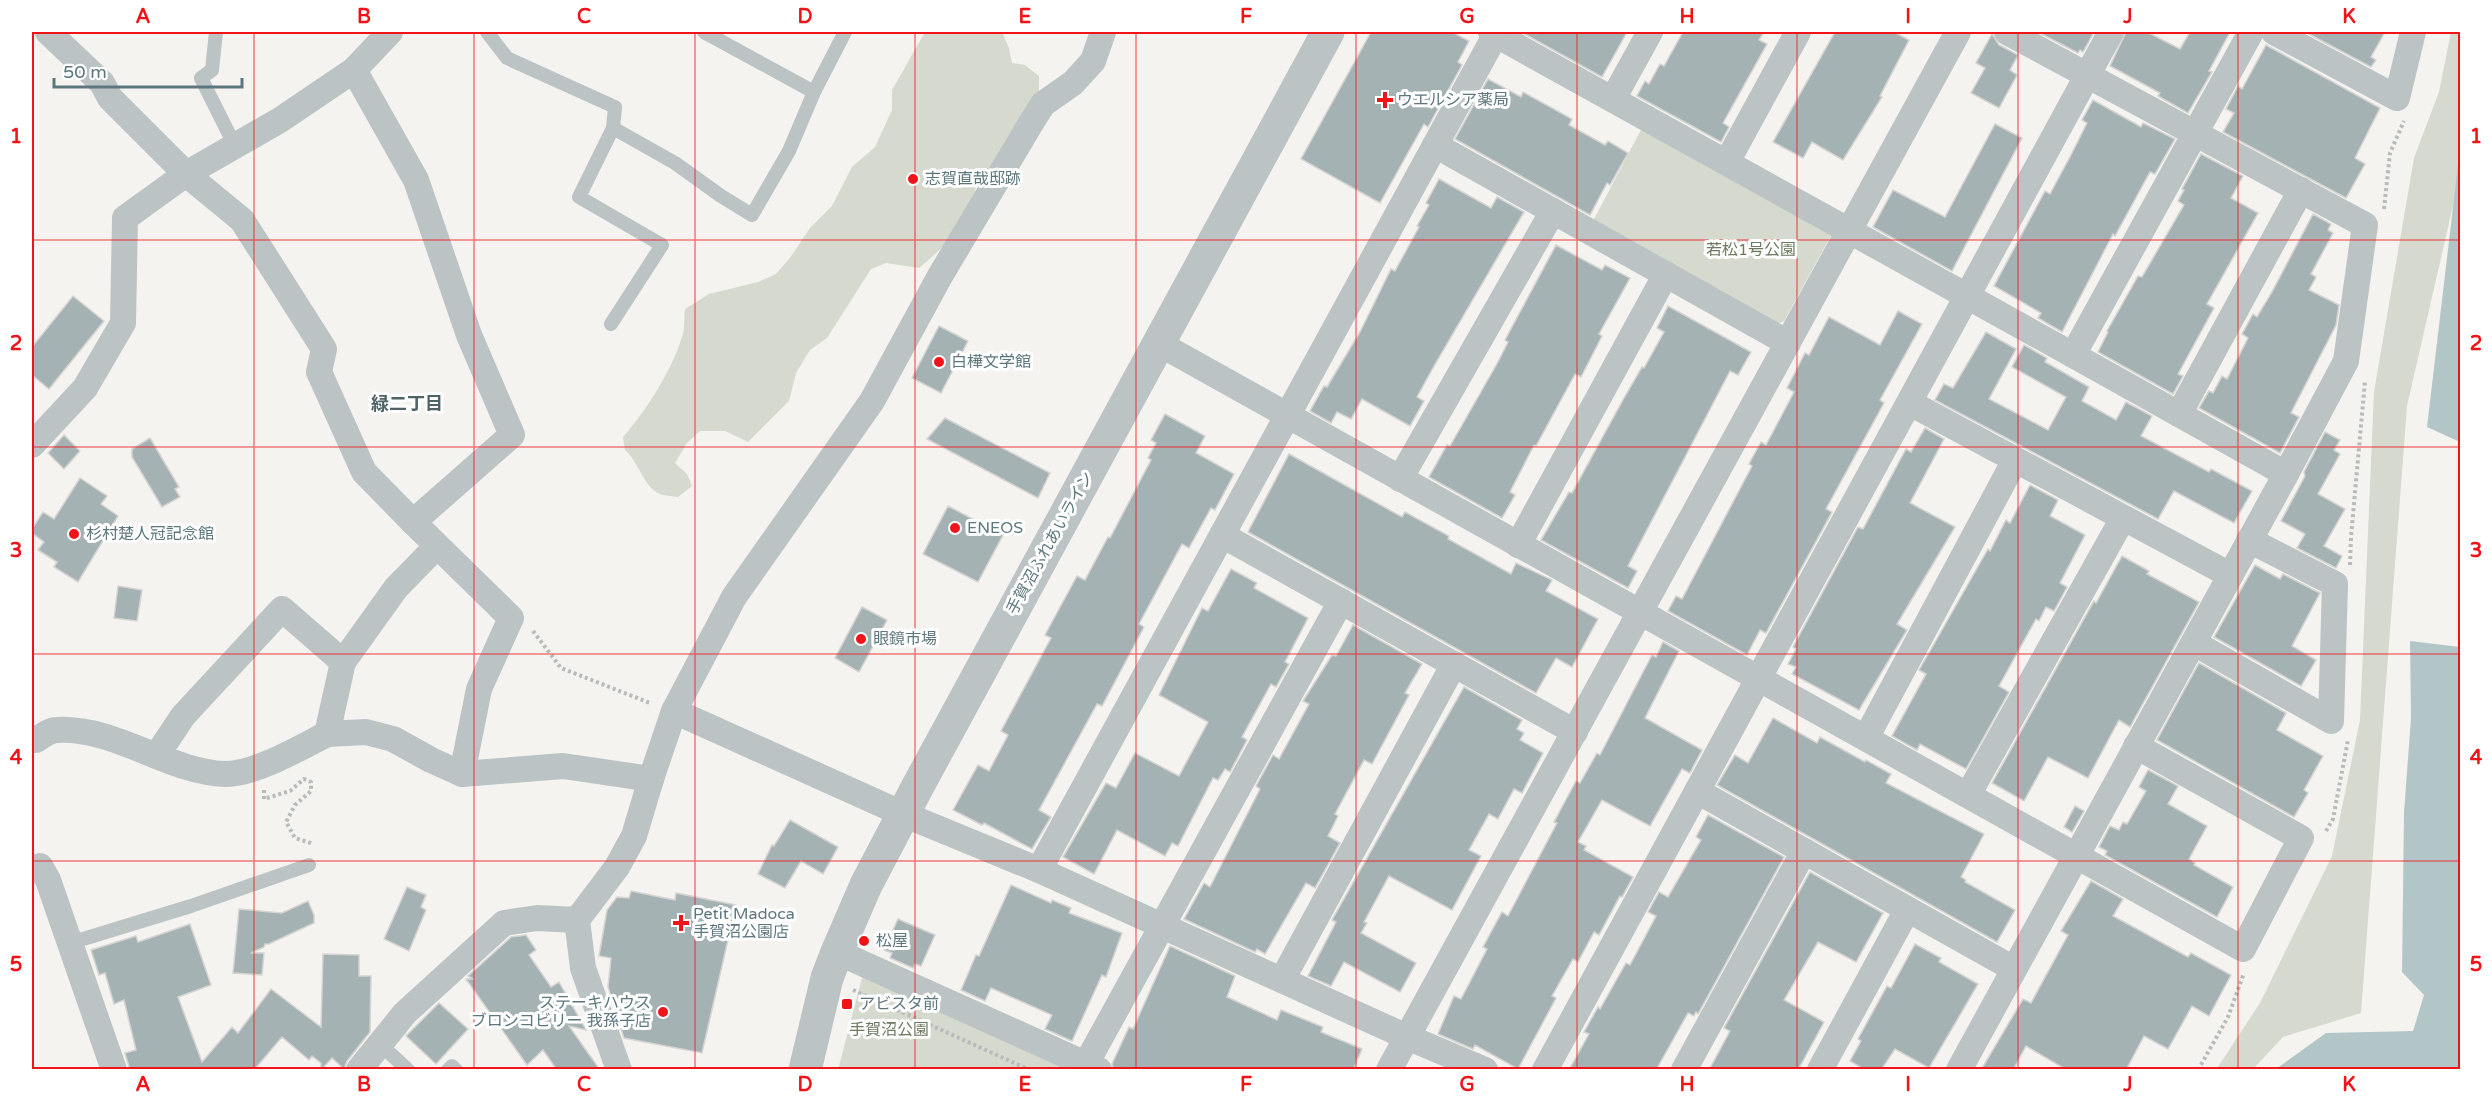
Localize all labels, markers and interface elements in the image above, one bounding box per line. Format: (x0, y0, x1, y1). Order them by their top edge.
text: A (136, 5, 151, 29)
text: B (357, 5, 371, 29)
text: C (577, 5, 591, 29)
text: D (797, 5, 813, 29)
text: E (1019, 5, 1032, 29)
text: F (1240, 5, 1252, 29)
text: G (1459, 5, 1475, 29)
text: H (1679, 5, 1695, 29)
text: I (1905, 5, 1911, 29)
text: J (2122, 5, 2133, 29)
text: K (2342, 5, 2356, 29)
scale bar (54, 51, 242, 89)
text: 50 m (63, 61, 107, 83)
place label: ウエルシア薬局 (1397, 90, 1509, 110)
marker: ウエルシア薬局 (1378, 93, 1392, 107)
text: 1 (10, 125, 22, 149)
text: 1 (2470, 125, 2482, 149)
place label: 志賀直哉邸跡 (925, 169, 1021, 189)
marker: 志賀直哉邸跡 (906, 172, 920, 186)
park label: 若松1号公園 (1706, 240, 1796, 260)
text: 2 (10, 332, 22, 356)
text: 2 (2470, 332, 2482, 356)
place label: 白樺文学館 (951, 352, 1031, 372)
marker: 白樺文学館 (932, 355, 946, 369)
district label: 緑二丁目 (371, 393, 443, 415)
street label: 手賀沼ふれあいライン (1002, 468, 1098, 618)
place label: ENEOS (967, 518, 1023, 538)
marker: ENEOS (948, 521, 962, 535)
place label: 杉村楚人冠記念館 (86, 524, 214, 544)
marker: 杉村楚人冠記念館 (67, 527, 81, 541)
text: 3 (10, 539, 22, 563)
text: 3 (2470, 539, 2482, 563)
place label: 眼鏡市場 (873, 629, 937, 649)
marker: 眼鏡市場 (854, 632, 868, 646)
text: 4 (10, 746, 23, 770)
text: 4 (2470, 746, 2483, 770)
place label: Petit Madoca 手賀沼公園店 (693, 904, 795, 942)
marker: Petit Madoca 手賀沼公園店 (674, 916, 688, 930)
place label: 松屋 (876, 931, 908, 951)
marker: 松屋 (857, 934, 871, 948)
text: 5 (10, 953, 22, 977)
text: 5 (2470, 953, 2482, 977)
place label: ステーキハウス ブロンコビリー 我孫子店 (471, 993, 651, 1031)
place label: アビスタ前 (859, 994, 939, 1014)
marker: アビスタ前 (840, 997, 854, 1011)
marker: ステーキハウス ブロンコビリー 我孫子店 (656, 1005, 670, 1019)
park label: 手賀沼公園 (849, 1020, 929, 1040)
text: A (136, 1073, 151, 1097)
text: B (357, 1073, 371, 1097)
text: C (577, 1073, 591, 1097)
text: D (797, 1073, 813, 1097)
text: E (1019, 1073, 1032, 1097)
text: F (1240, 1073, 1252, 1097)
text: G (1459, 1073, 1475, 1097)
text: H (1679, 1073, 1695, 1097)
text: I (1905, 1073, 1911, 1097)
text: J (2122, 1073, 2133, 1097)
text: K (2342, 1073, 2356, 1097)

